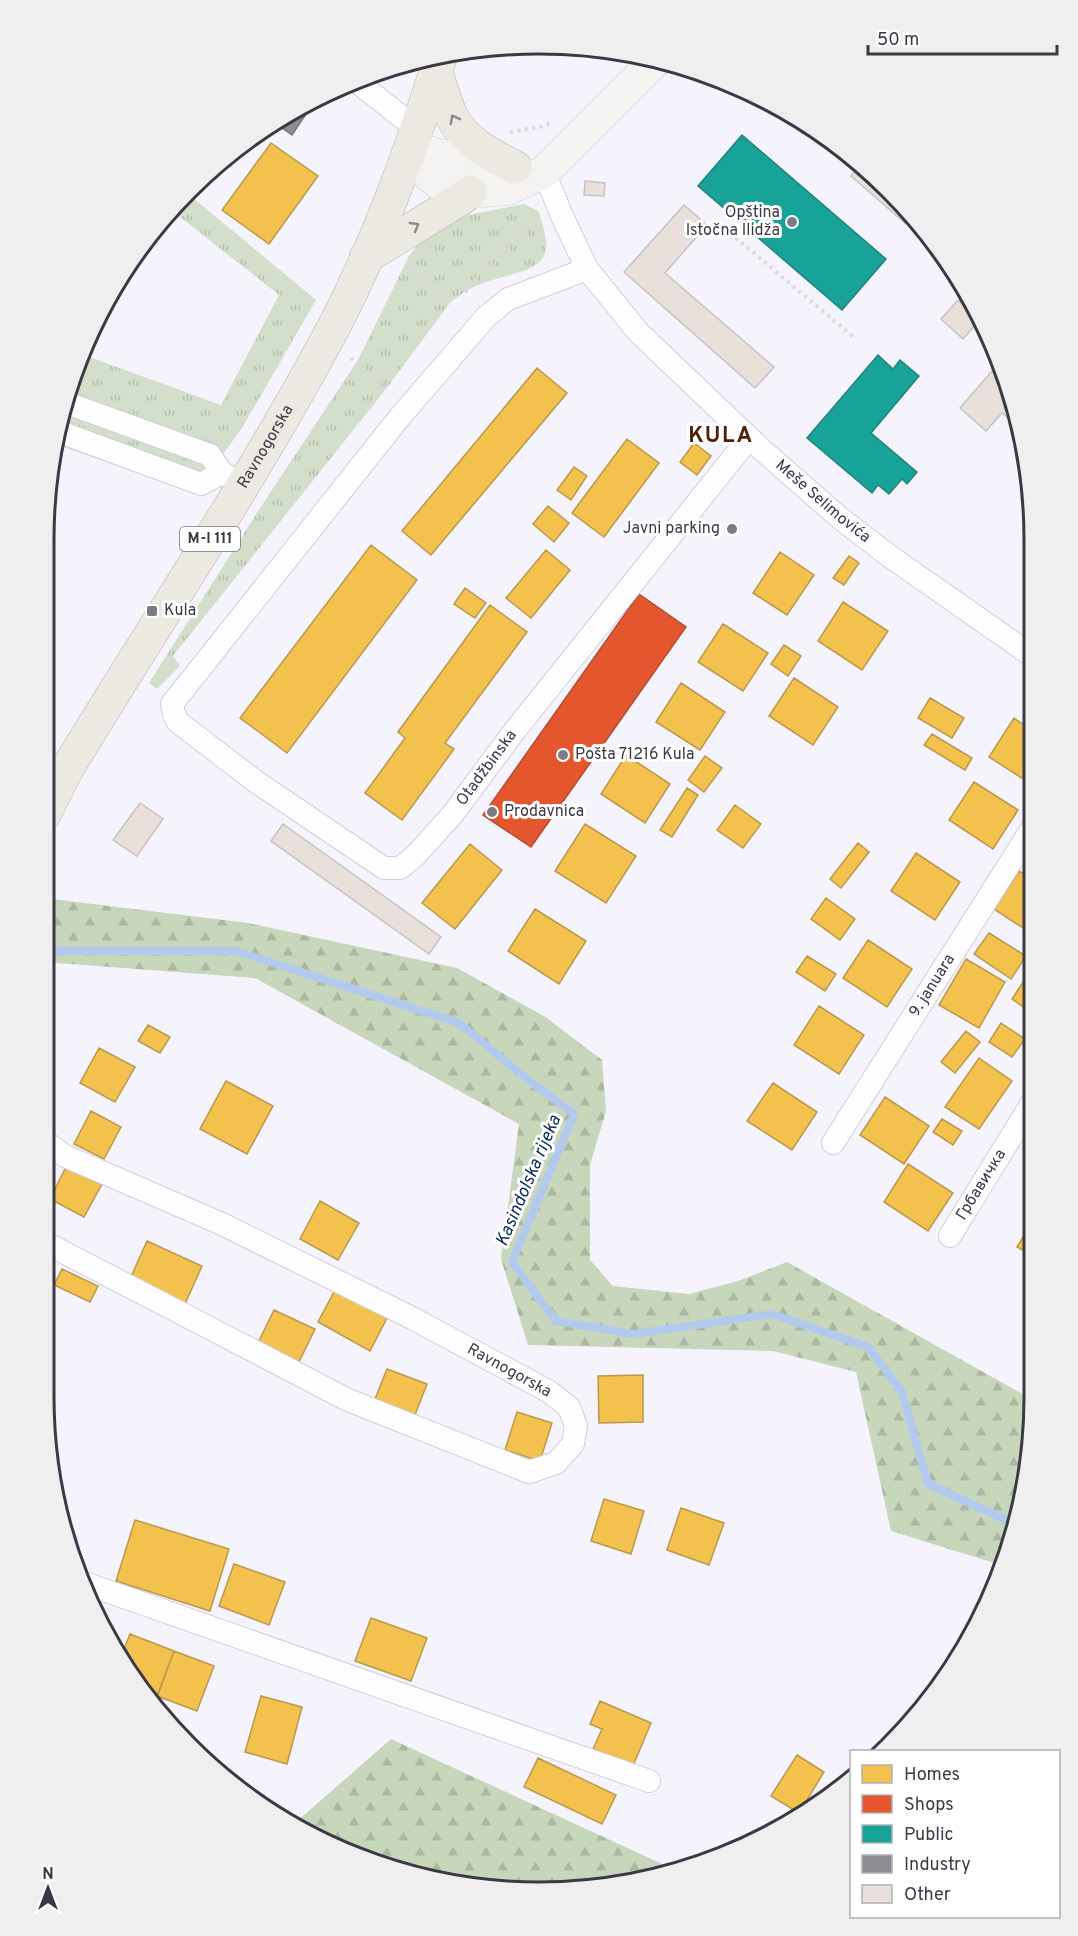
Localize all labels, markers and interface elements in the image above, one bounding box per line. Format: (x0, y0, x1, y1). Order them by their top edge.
scale bar (868, 18, 1057, 56)
text: 50 m (877, 29, 919, 52)
one-way arrow (450, 114, 461, 125)
place label: Opština Istočna Ilidža (686, 203, 780, 241)
marker: Opština Istočna Ilidža (785, 215, 799, 229)
one-way arrow (409, 221, 420, 233)
street label: Ravnogorska (233, 402, 298, 492)
district label: KULA (688, 423, 754, 450)
street label: Meše Selimovića (771, 456, 874, 548)
place label: Javni parking (623, 519, 720, 539)
marker: Javni parking (725, 522, 739, 536)
road number: M-I 111 (180, 527, 240, 551)
place label: Kula (164, 601, 196, 621)
marker: Kula (145, 604, 159, 618)
street label: Otadžbinska (452, 726, 522, 810)
place label: Pošta 71216 Kula (575, 745, 694, 765)
marker: Pošta 71216 Kula (556, 748, 570, 762)
place label: Prodavnica (504, 802, 584, 822)
marker: Prodavnica (485, 805, 499, 819)
street label: 9. januara (905, 951, 960, 1021)
water label: Kasindolska rijeka (491, 1111, 567, 1250)
street label: Грбавичка (952, 1146, 1011, 1224)
street label: Ravnogorska (463, 1340, 555, 1402)
legend (850, 1750, 1060, 1918)
text: Homes (904, 1764, 960, 1787)
text: Shops (904, 1794, 954, 1817)
text: Public (904, 1824, 954, 1847)
text: Industry (904, 1854, 971, 1877)
north arrow (18, 1858, 78, 1918)
text: N (42, 1865, 54, 1885)
text: Other (904, 1884, 951, 1907)

